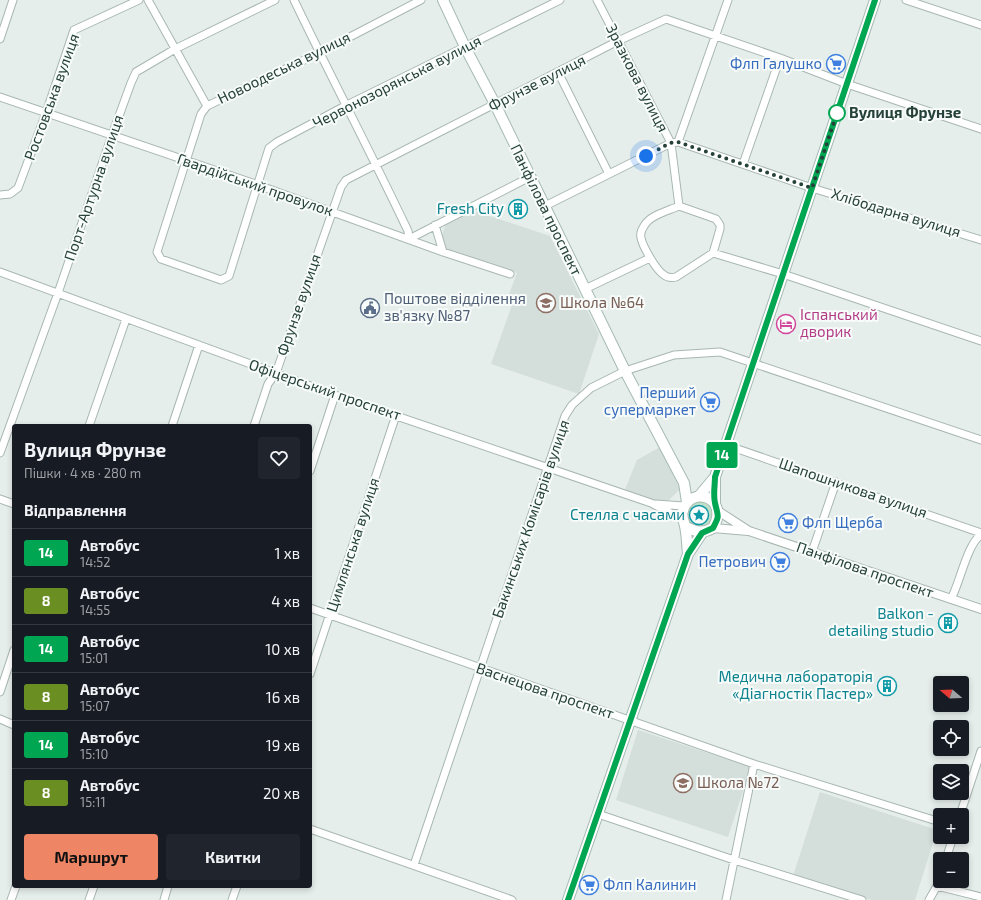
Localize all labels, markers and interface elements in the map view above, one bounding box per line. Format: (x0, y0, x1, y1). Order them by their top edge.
street label: Зразкова вулиця (602, 20, 673, 135)
street label: Новоодеська вулиця (214, 27, 353, 108)
street label: Ростовська вулиця (20, 31, 83, 163)
street label: Червонозорянська вулиця (309, 31, 484, 132)
street label: Фрунзе вулиця (485, 50, 589, 115)
supermarket icon: Флп Галушко (825, 53, 847, 75)
place label: Флп Галушко (730, 54, 822, 73)
place label: Вулиця Фрунзе (849, 103, 961, 121)
marker: Вулиця Фрунзе (828, 104, 846, 122)
street label: Порт-Артурна вулиця (60, 112, 127, 263)
street label: Панфілова проспект (507, 141, 587, 278)
your location (636, 146, 656, 166)
street label: Гвардійський провулок (175, 149, 336, 220)
street label: Хлібодарна вулиця (829, 184, 963, 241)
building icon: Fresh City (507, 198, 529, 220)
place label: Fresh City (437, 199, 504, 217)
street label: Фрунзе вулиця (272, 251, 325, 358)
place label: Поштове відділення зв'язку №87 (384, 289, 526, 325)
school or university icon: Школа №64 (535, 292, 557, 314)
place label: Школа №64 (560, 293, 644, 311)
public building icon: Поштове відділення зв'язку №87 (359, 297, 381, 319)
place label: Іспанський дворик (800, 305, 878, 340)
hotel icon: Іспанський дворик (775, 313, 797, 335)
street label: Офіцерський проспект (247, 355, 404, 424)
place label: Перший супермаркет (604, 383, 696, 419)
supermarket icon: Перший супермаркет (699, 391, 721, 413)
street label: Бакинських Комісарів вулиця (488, 417, 573, 620)
button: heart (258, 437, 300, 479)
text: Вулиця Фрунзе (24, 438, 166, 461)
line badge: 14 (704, 442, 740, 468)
text: 14 (715, 446, 729, 463)
street label: Шапошникова вулиця (777, 453, 930, 522)
text: Пішки · 4 хв · 280 m (24, 465, 141, 481)
street label: Цимлянська вулиця (322, 475, 383, 615)
text: Відправлення (24, 501, 126, 519)
place icon: Стелла с часами (688, 504, 710, 526)
place label: Стелла с часами (570, 505, 685, 523)
supermarket icon: Флп Щерба (777, 512, 799, 534)
place label: Флп Щерба (802, 513, 883, 531)
text: Автобус (80, 536, 140, 554)
street label: Панфілова проспект (794, 537, 936, 601)
text: 14 (39, 544, 53, 561)
text: 1 хв (274, 544, 300, 562)
supermarket icon: Петрович (769, 551, 791, 573)
place label: Петрович (698, 552, 766, 570)
text: 14:52 (80, 554, 111, 570)
text: Автобус (80, 584, 140, 602)
text: 8 (42, 592, 50, 609)
text: 4 хв (271, 592, 300, 610)
text: 14:55 (80, 602, 110, 618)
place label: Balkon - detailing studio (828, 604, 934, 639)
building icon: Balkon - detailing studio (937, 612, 959, 634)
text: Автобус (80, 632, 140, 650)
text: 14 (39, 640, 53, 657)
text: 10 хв (265, 640, 300, 658)
text: 15:01 (80, 650, 108, 666)
street label: Васнецова проспект (474, 658, 617, 722)
place label: Медична лабораторія «Діагностік Пастер» (719, 667, 873, 702)
building icon: Медична лабораторія «Діагностік Пастер» (876, 675, 898, 697)
north arrow (933, 676, 969, 712)
map controls (933, 676, 969, 888)
text: Автобус (80, 680, 140, 698)
text: 8 (42, 688, 50, 705)
text: 16 хв (266, 688, 300, 706)
text: 15:07 (80, 698, 110, 714)
button: locate (933, 720, 969, 756)
text: Автобус (80, 728, 140, 746)
text: 14 (39, 736, 53, 753)
text: 19 хв (266, 736, 300, 754)
text: 15:10 (80, 746, 108, 762)
button: layers (933, 764, 969, 800)
school or university icon: Школа №72 (672, 772, 694, 794)
place label: Школа №72 (697, 773, 780, 791)
text: Автобус (80, 776, 140, 794)
text: 8 (42, 784, 50, 801)
text: 20 хв (263, 784, 300, 802)
text: 15:11 (80, 794, 106, 810)
button: + (933, 808, 969, 844)
button: Маршрут (24, 834, 158, 880)
button: Квитки (166, 834, 300, 880)
button: − (933, 852, 969, 888)
supermarket icon: Флп Калинин (578, 874, 600, 896)
place label: Флп Калинин (603, 875, 697, 893)

